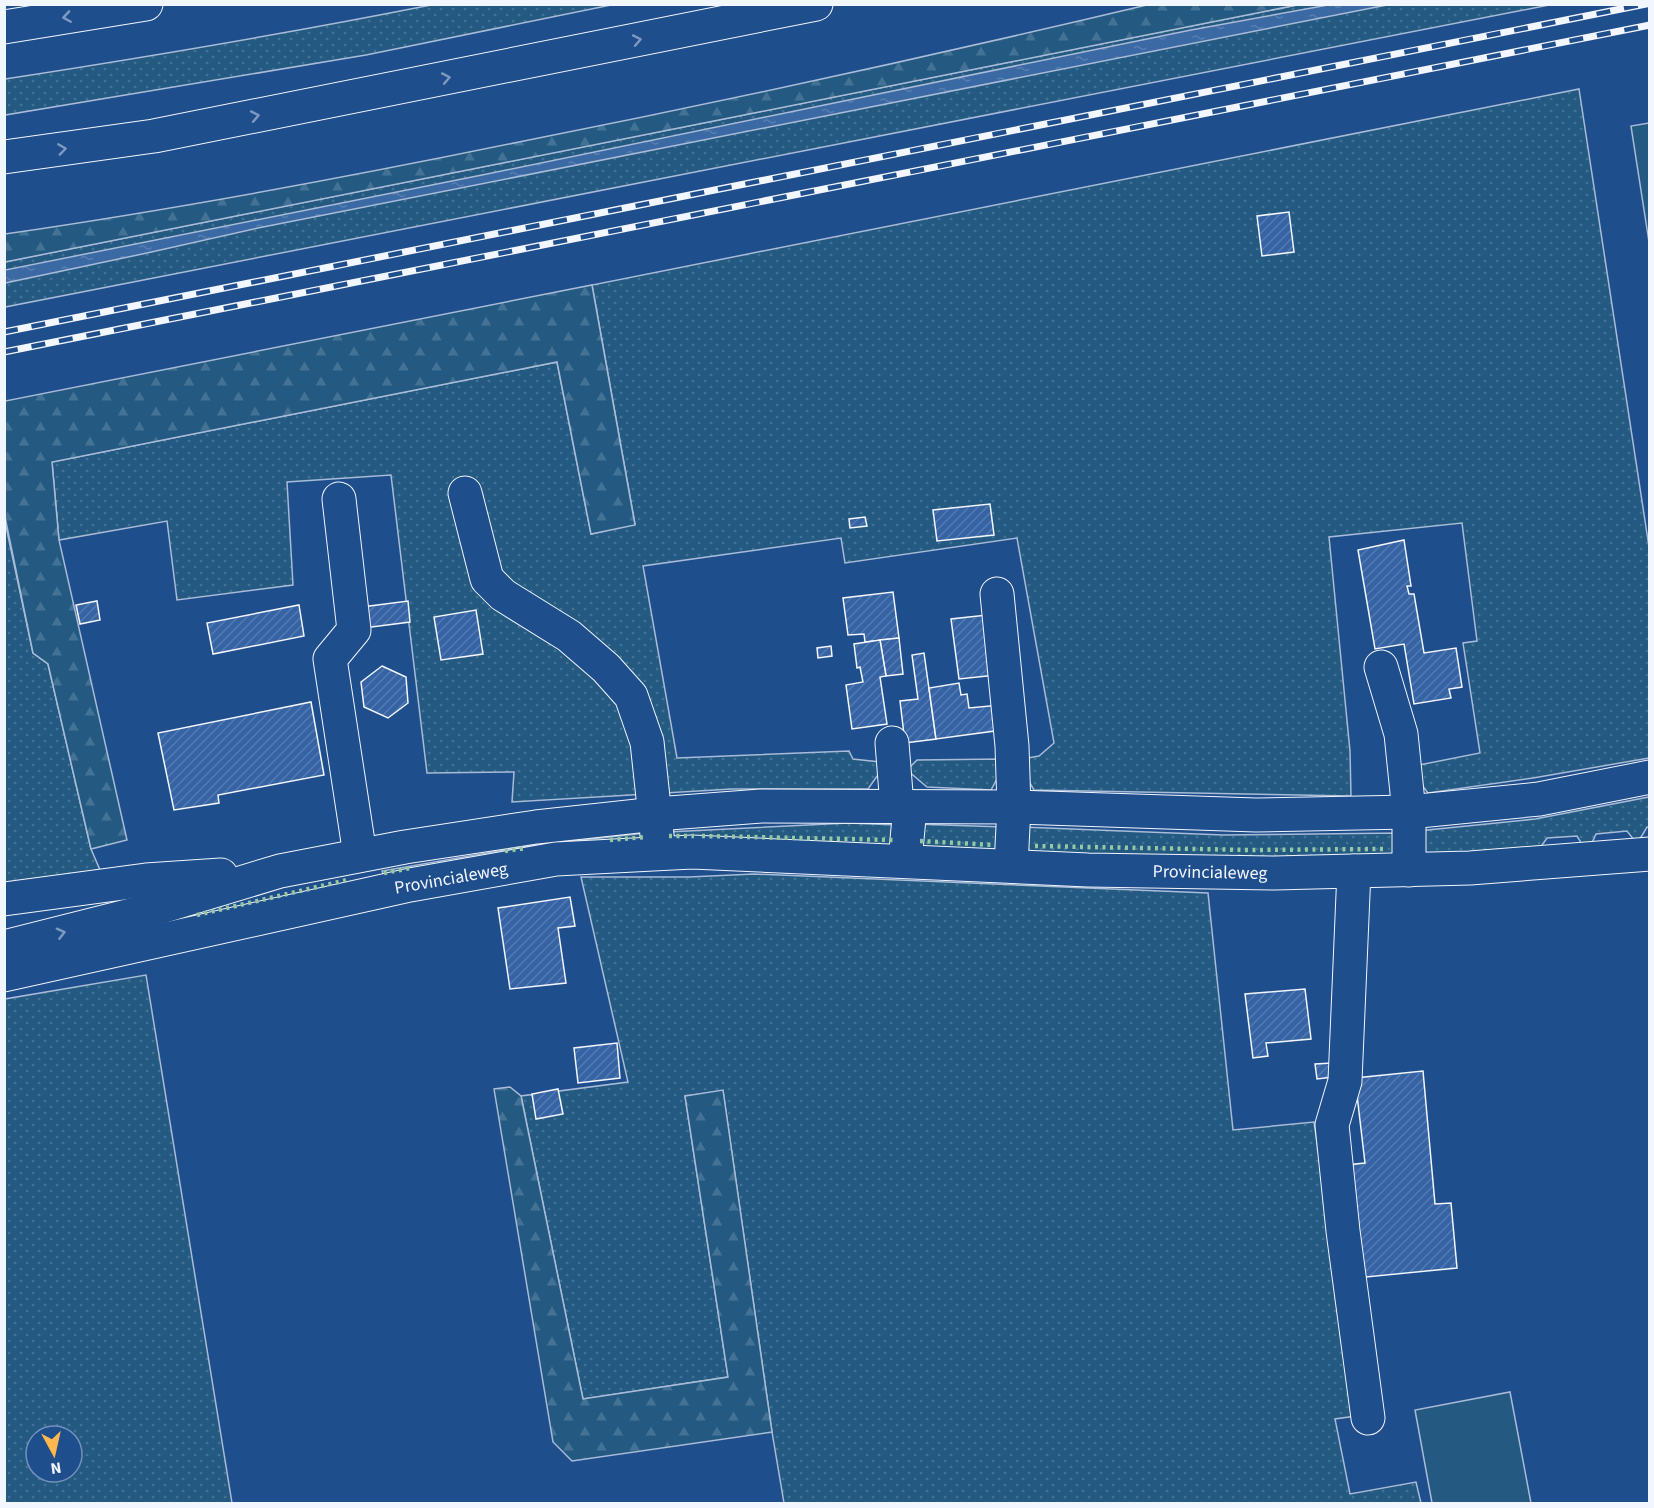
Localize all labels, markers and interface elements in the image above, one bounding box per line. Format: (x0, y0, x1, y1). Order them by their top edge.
one-way arrow (63, 10, 73, 23)
one-way arrow (632, 34, 642, 47)
one-way arrow (441, 72, 451, 85)
one-way arrow (249, 110, 259, 123)
one-way arrow (58, 143, 67, 155)
street label: Provincialeweg (392, 856, 510, 901)
street label: Provincialeweg (1152, 859, 1268, 886)
one-way arrow (55, 928, 66, 940)
north arrow (24, 1424, 84, 1484)
text: N (49, 1456, 63, 1479)

